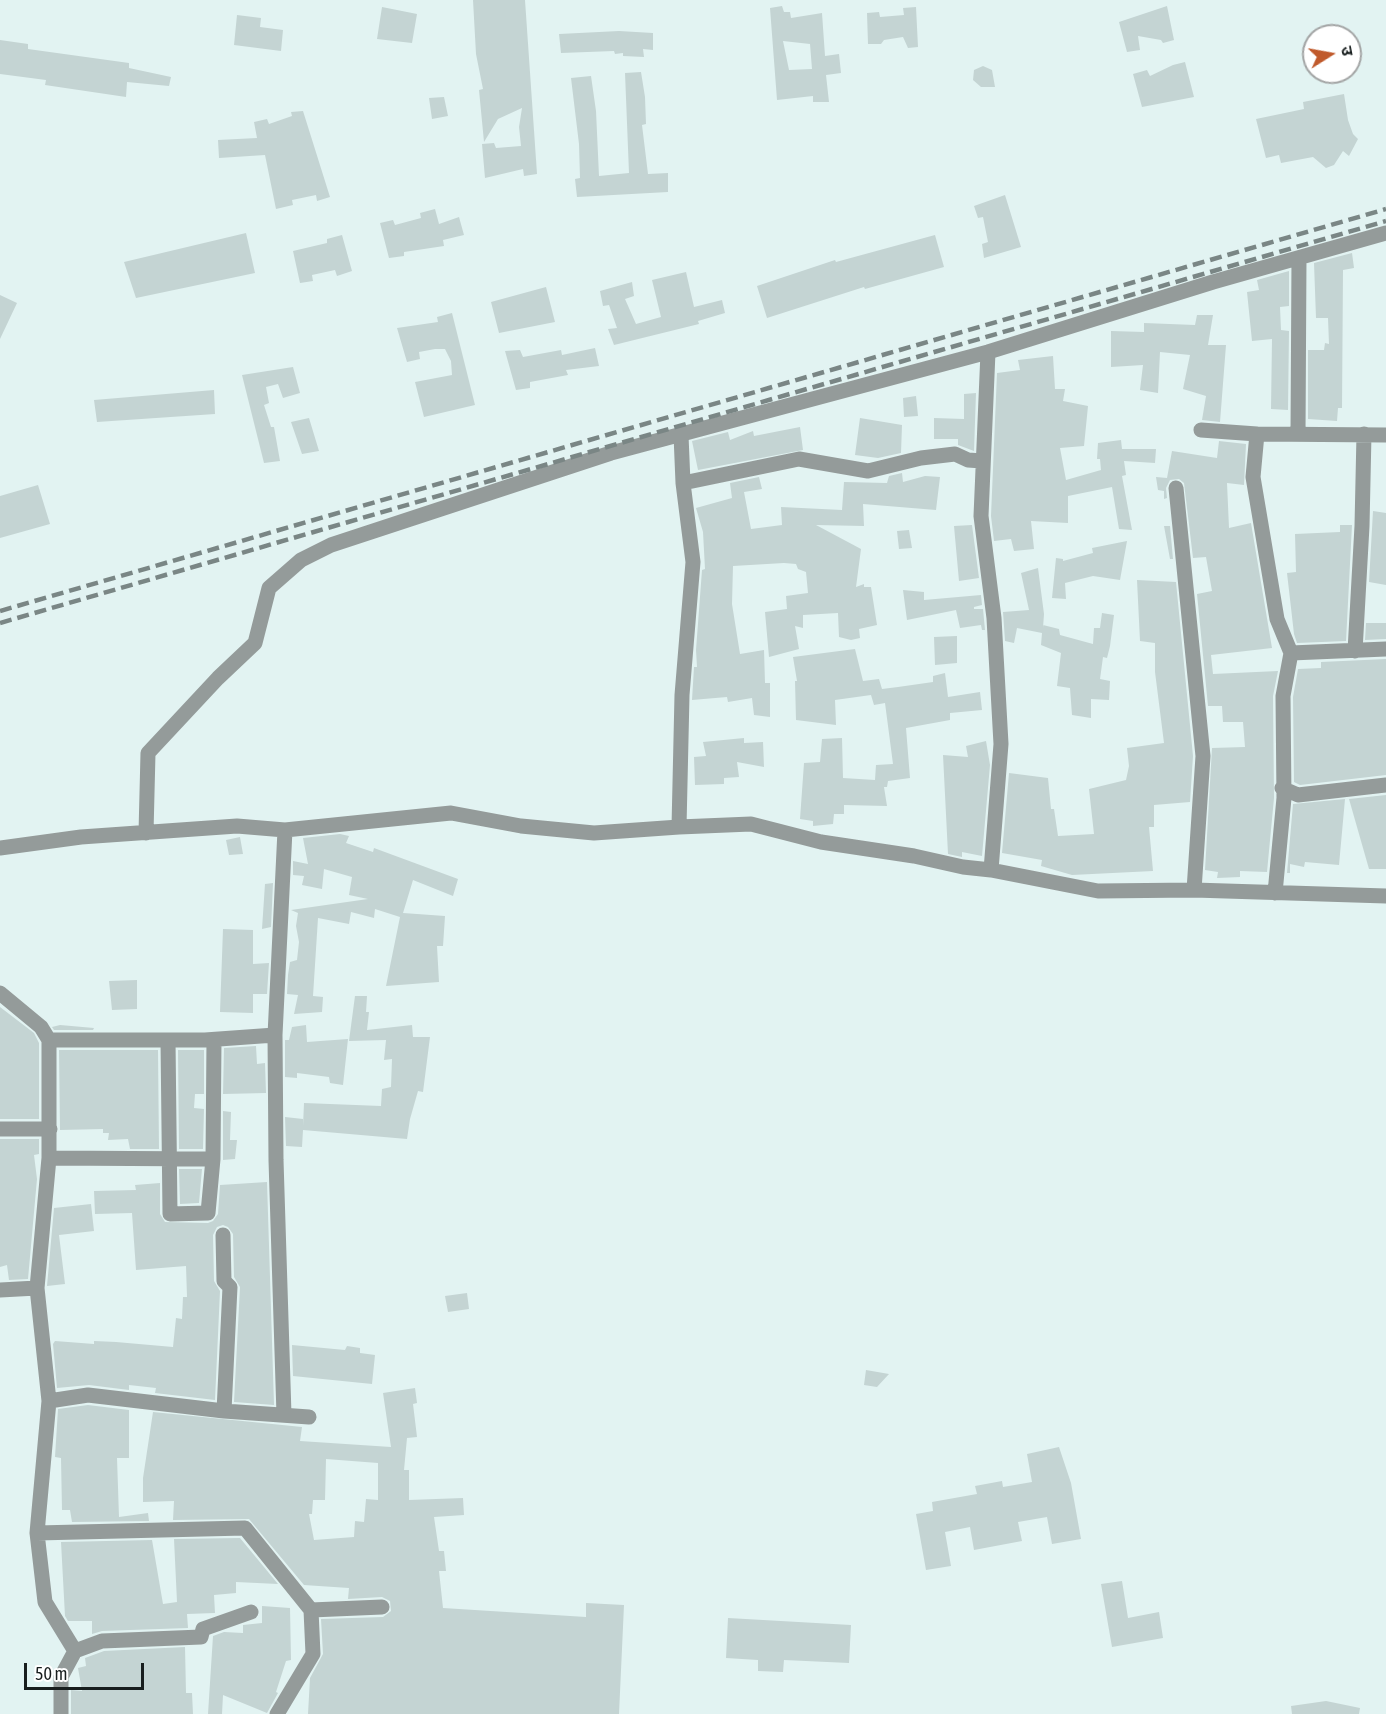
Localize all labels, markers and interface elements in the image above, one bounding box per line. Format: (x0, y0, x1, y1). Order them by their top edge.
north arrow (1302, 24, 1362, 84)
text: उ (1338, 45, 1357, 57)
scale bar (27, 1651, 147, 1689)
text: 50 m (35, 1663, 67, 1684)

